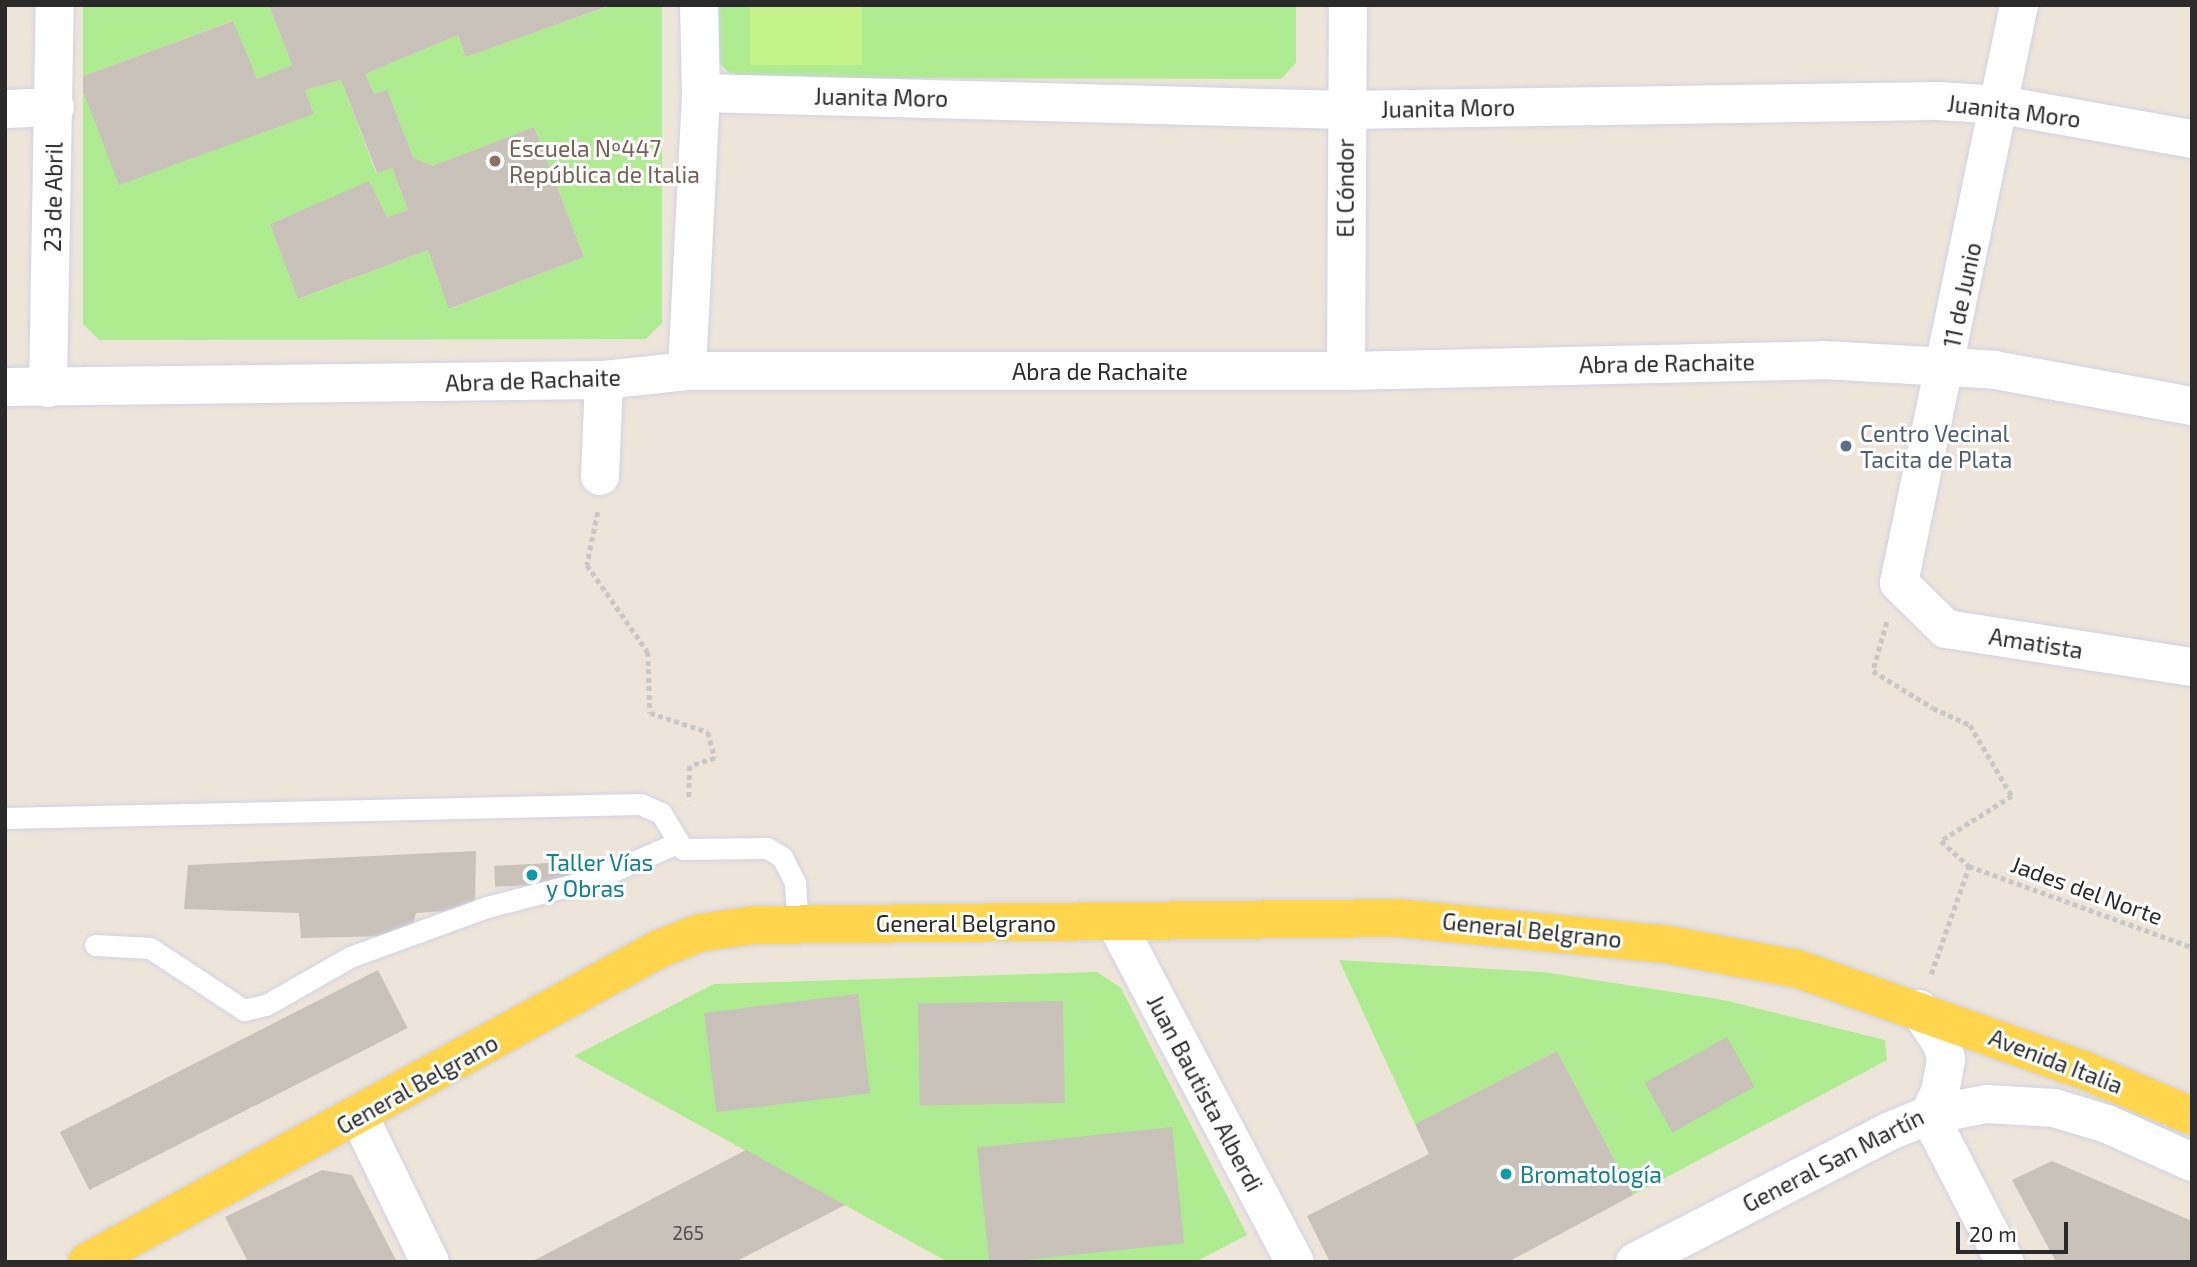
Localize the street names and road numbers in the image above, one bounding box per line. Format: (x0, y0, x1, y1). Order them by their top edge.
street label: Juanita Moro (814, 82, 948, 112)
street label: Juanita Moro (1946, 89, 2082, 133)
street label: Juanita Moro (1381, 93, 1515, 123)
street label: El Cóndor (1331, 138, 1359, 238)
street label: 23 de Abril (38, 141, 68, 253)
street label: 11 de Junio (1937, 240, 1987, 350)
street label: Abra de Rachaite (1579, 348, 1755, 378)
street label: Abra de Rachaite (1012, 357, 1188, 385)
street label: Abra de Rachaite (445, 363, 621, 397)
street label: Amatista (1987, 622, 2085, 664)
street label: Jades del Norte (2007, 850, 2167, 930)
street label: General Belgrano (1441, 907, 1623, 953)
street label: General Belgrano (876, 909, 1056, 937)
street label: Juan Bautista Alberdi (1141, 990, 1269, 1196)
street label: Avenida Italia (1985, 1023, 2127, 1099)
street label: General Belgrano (331, 1028, 503, 1140)
street label: General San Martín (1738, 1102, 1928, 1218)

